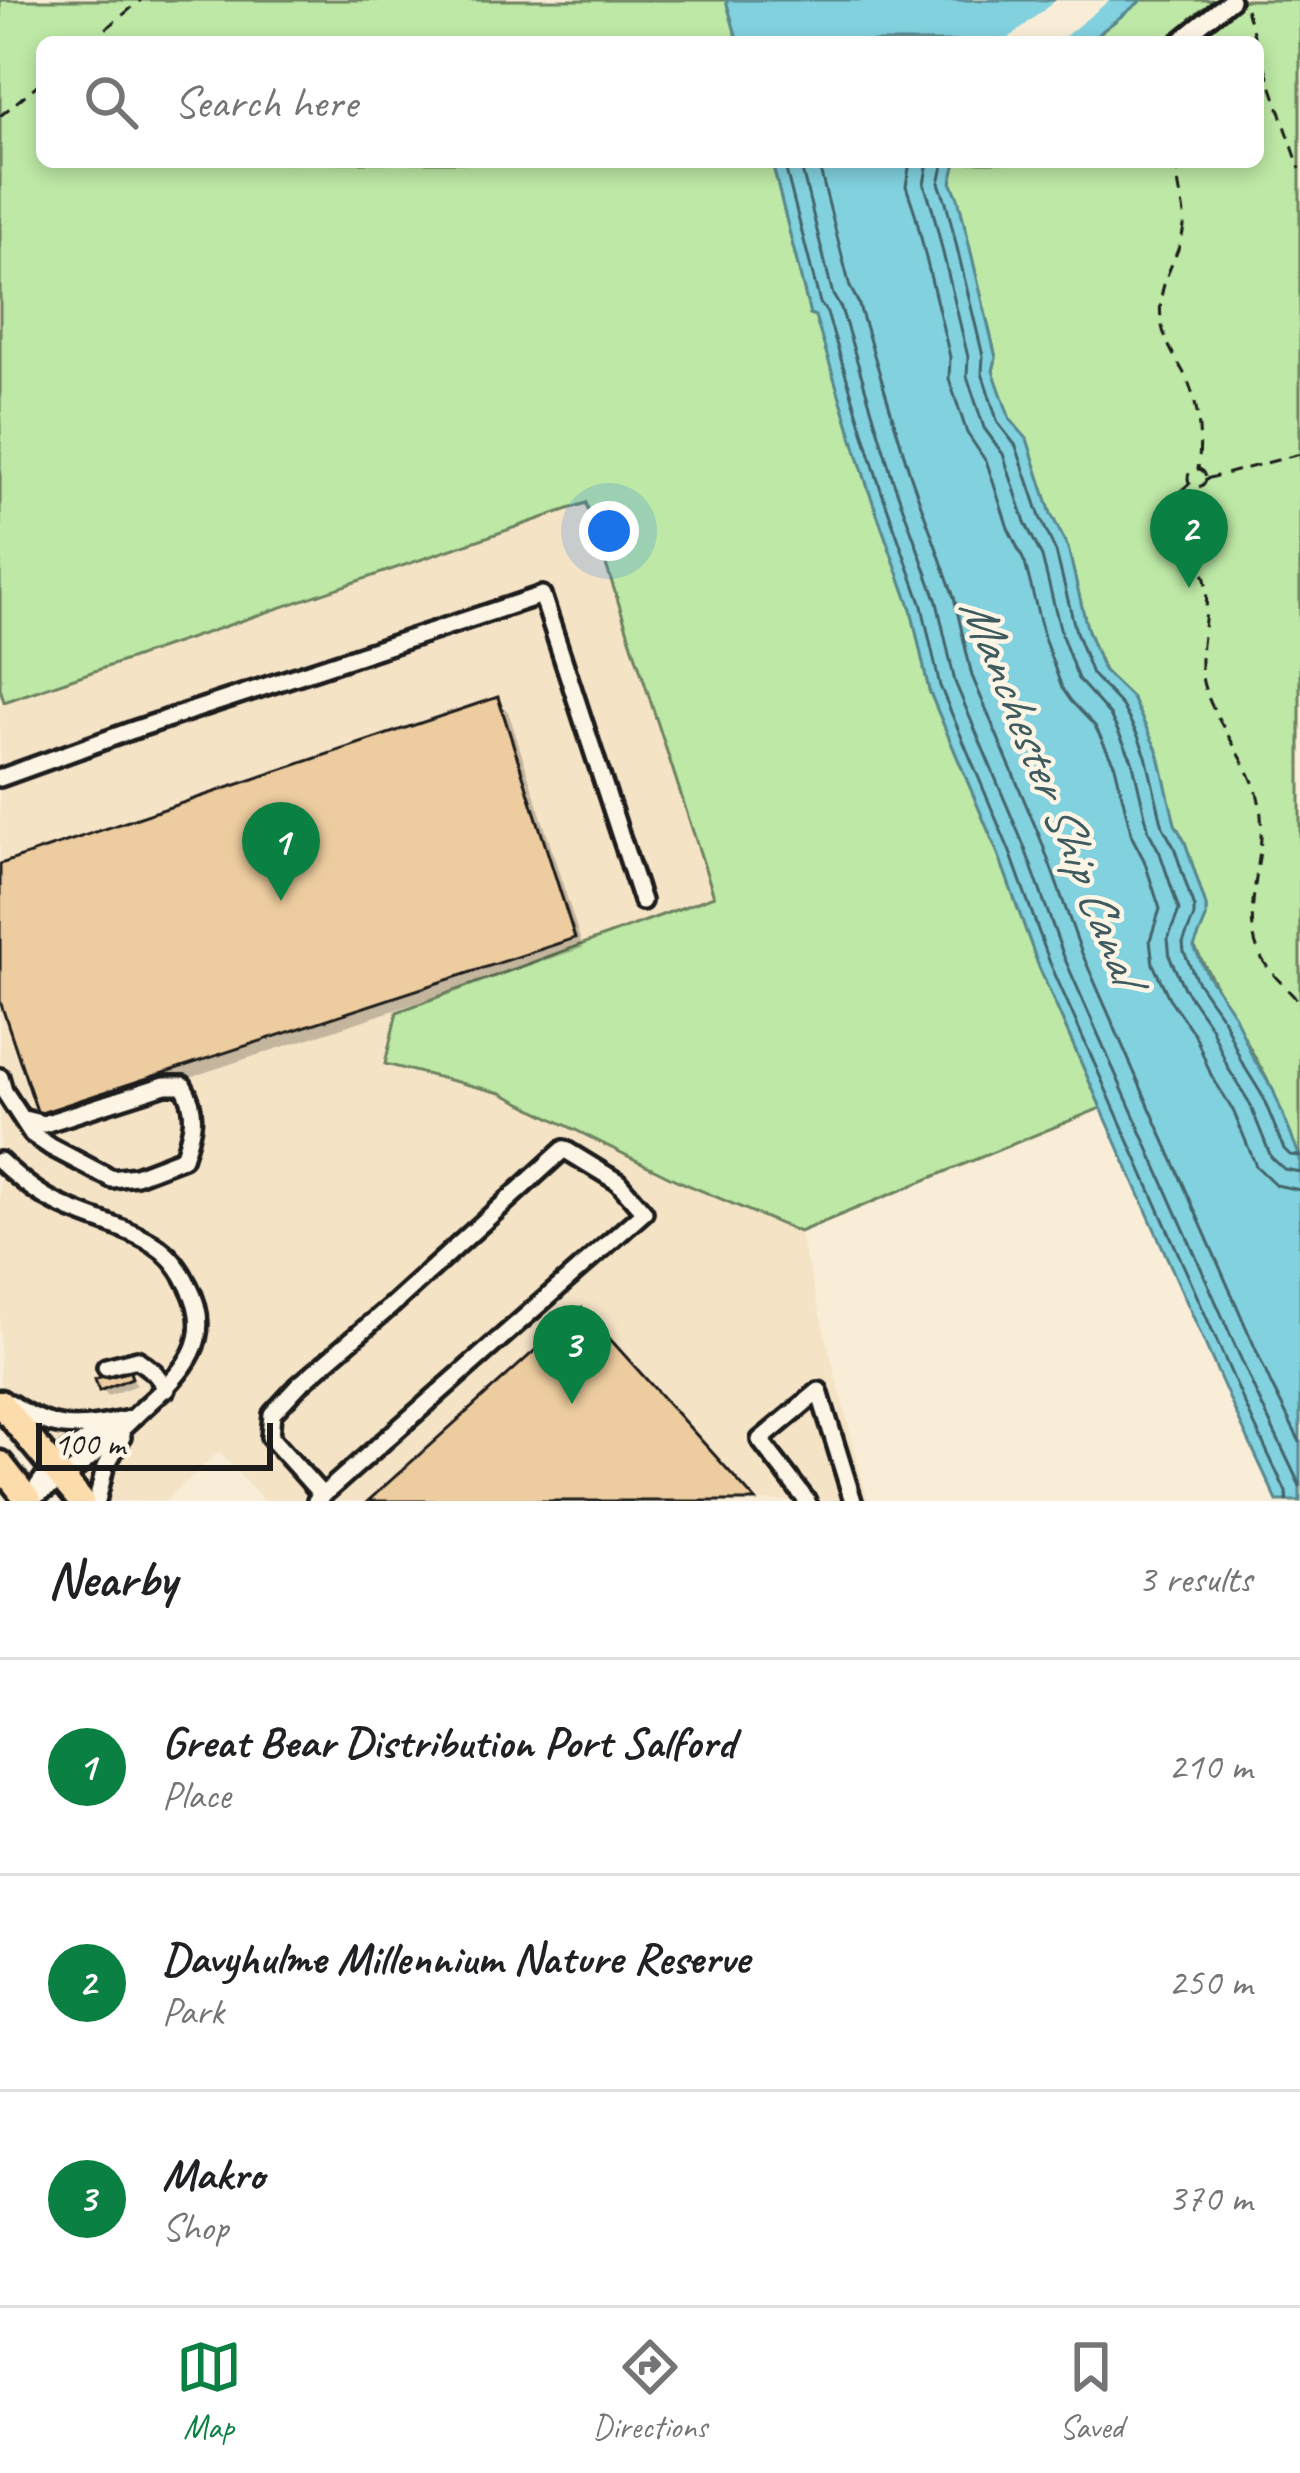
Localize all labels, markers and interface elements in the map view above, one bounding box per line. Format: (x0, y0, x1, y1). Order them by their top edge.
search box (36, 36, 1264, 168)
icon: search (78, 69, 144, 135)
text: Search here (174, 74, 357, 131)
pin: 2 (1150, 489, 1228, 588)
your location (579, 501, 639, 561)
water label: Manchester Ship Canal (946, 587, 1164, 1006)
pin: 1 (242, 802, 320, 901)
pin: 3 (533, 1305, 611, 1404)
scale bar (36, 1417, 273, 1470)
text: 100 m (54, 1423, 125, 1465)
text: Nearby (48, 1547, 176, 1611)
text: 3 results (1138, 1555, 1252, 1604)
text: Great Bear Distribution Port Salford (162, 1714, 735, 1771)
text: 1 (78, 1742, 96, 1791)
text: 210 m (1168, 1742, 1252, 1791)
text: Place (162, 1771, 230, 1820)
text: Davyhulme Millennium Nature Reserve (162, 1930, 749, 1987)
text: 2 (78, 1958, 96, 2007)
text: 250 m (1168, 1958, 1252, 2007)
text: Park (162, 1987, 224, 2036)
text: Makro (162, 2146, 264, 2203)
text: 3 (78, 2174, 96, 2223)
text: 370 m (1168, 2174, 1252, 2223)
text: Shop (162, 2203, 228, 2252)
tab: Map (176, 2334, 242, 2448)
tab: Directions (593, 2334, 707, 2448)
tab: Saved (1058, 2334, 1124, 2448)

